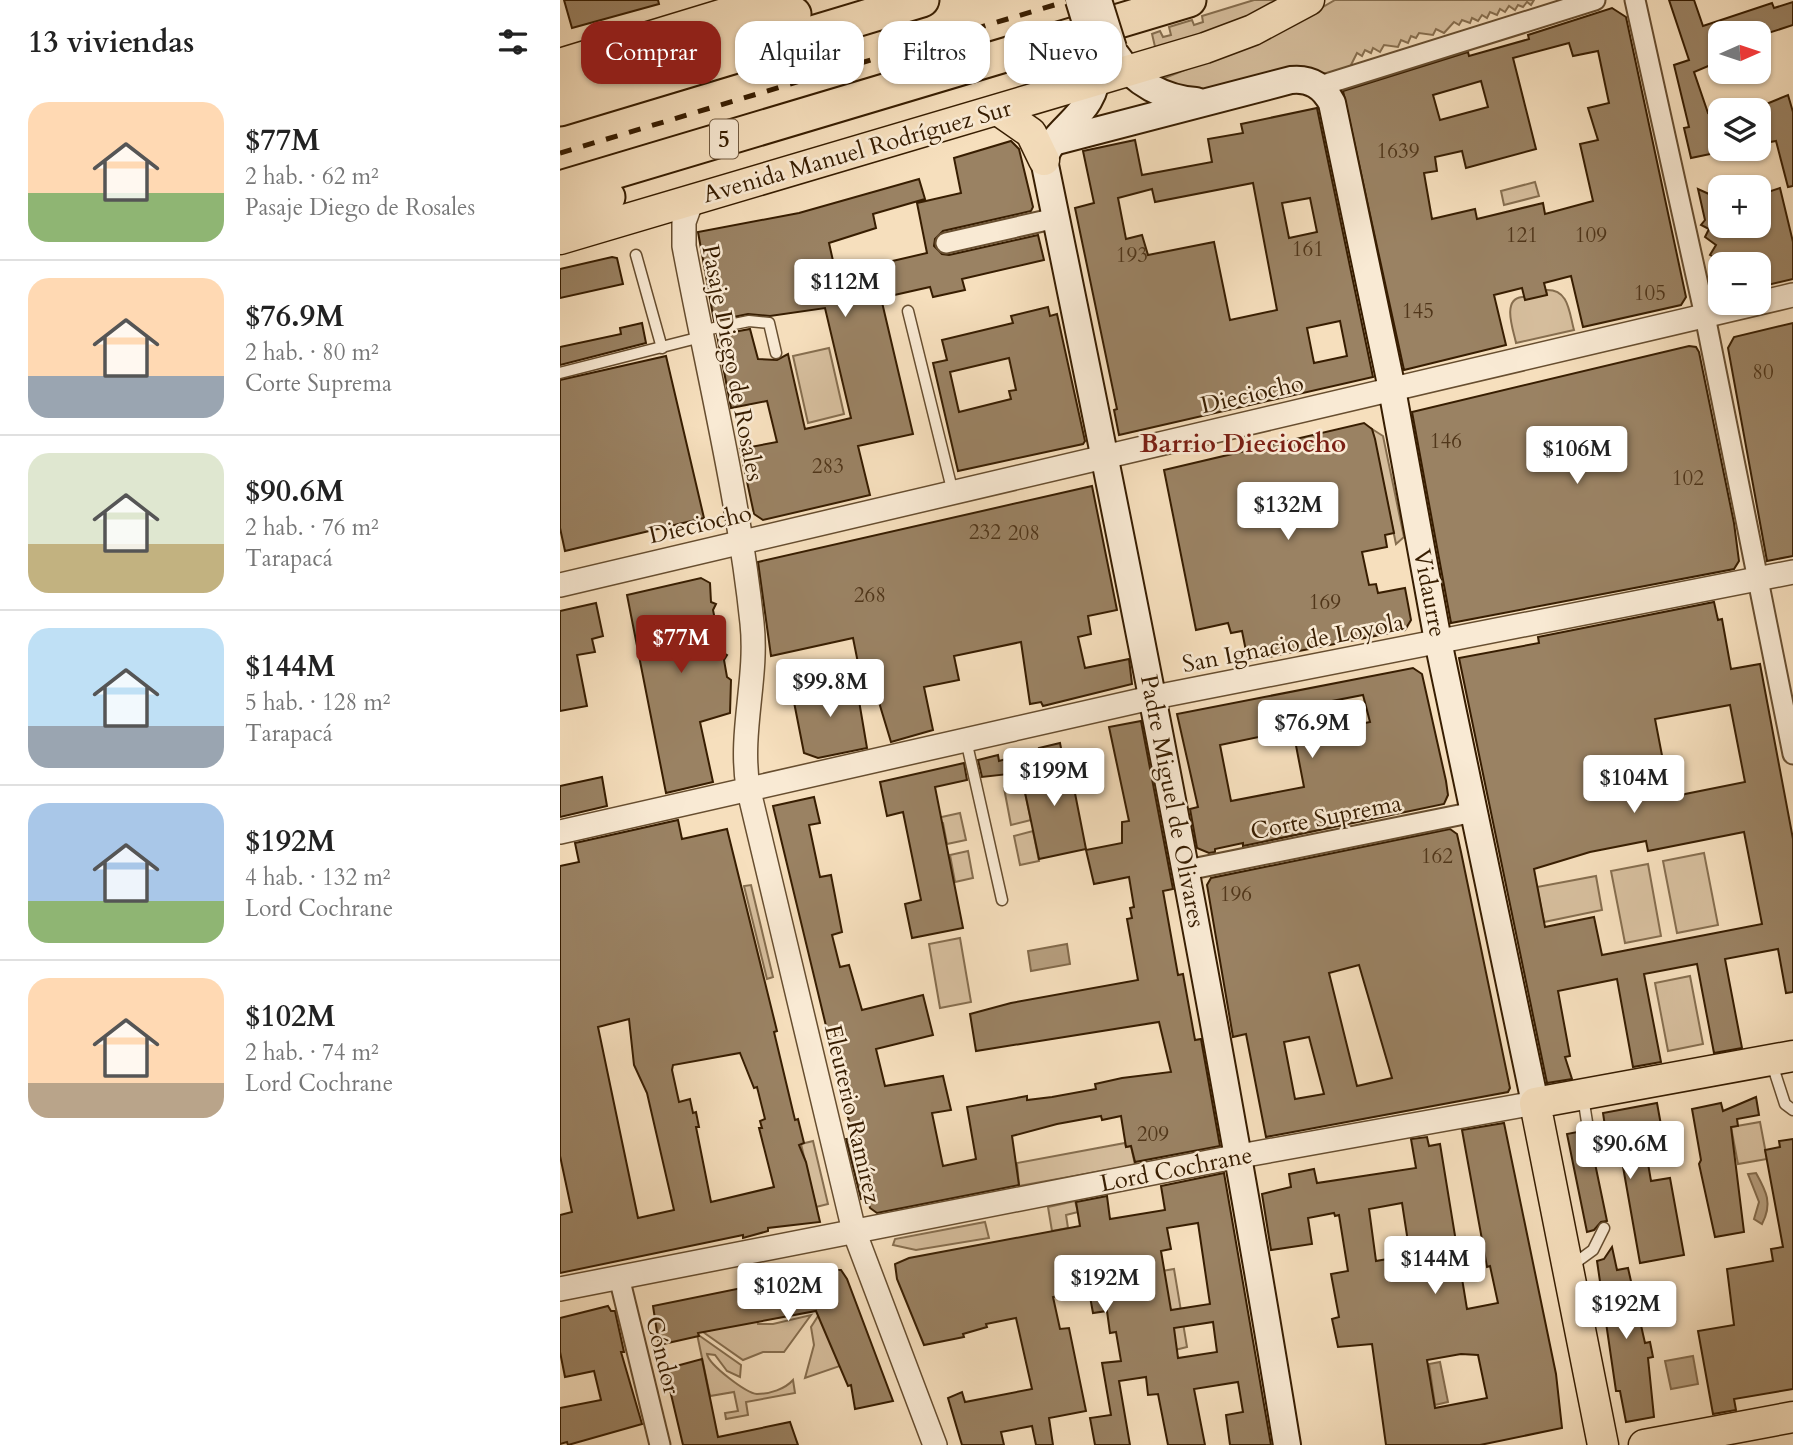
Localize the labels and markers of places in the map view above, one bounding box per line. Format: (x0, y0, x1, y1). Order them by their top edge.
pin: $112M (796, 260, 894, 319)
pin: $106M (1528, 426, 1626, 486)
pin: $132M (1239, 482, 1337, 542)
pin: $77M (640, 616, 722, 675)
pin: $99.8M (773, 660, 887, 719)
pin: $76.9M (1255, 700, 1369, 760)
pin: $199M (1005, 748, 1103, 808)
pin: $104M (1585, 756, 1683, 815)
pin: $90.6M (1573, 1122, 1687, 1181)
pin: $144M (1386, 1236, 1484, 1296)
pin: $192M (1056, 1256, 1154, 1315)
pin: $102M (739, 1264, 837, 1323)
pin: $192M (1577, 1282, 1675, 1341)

